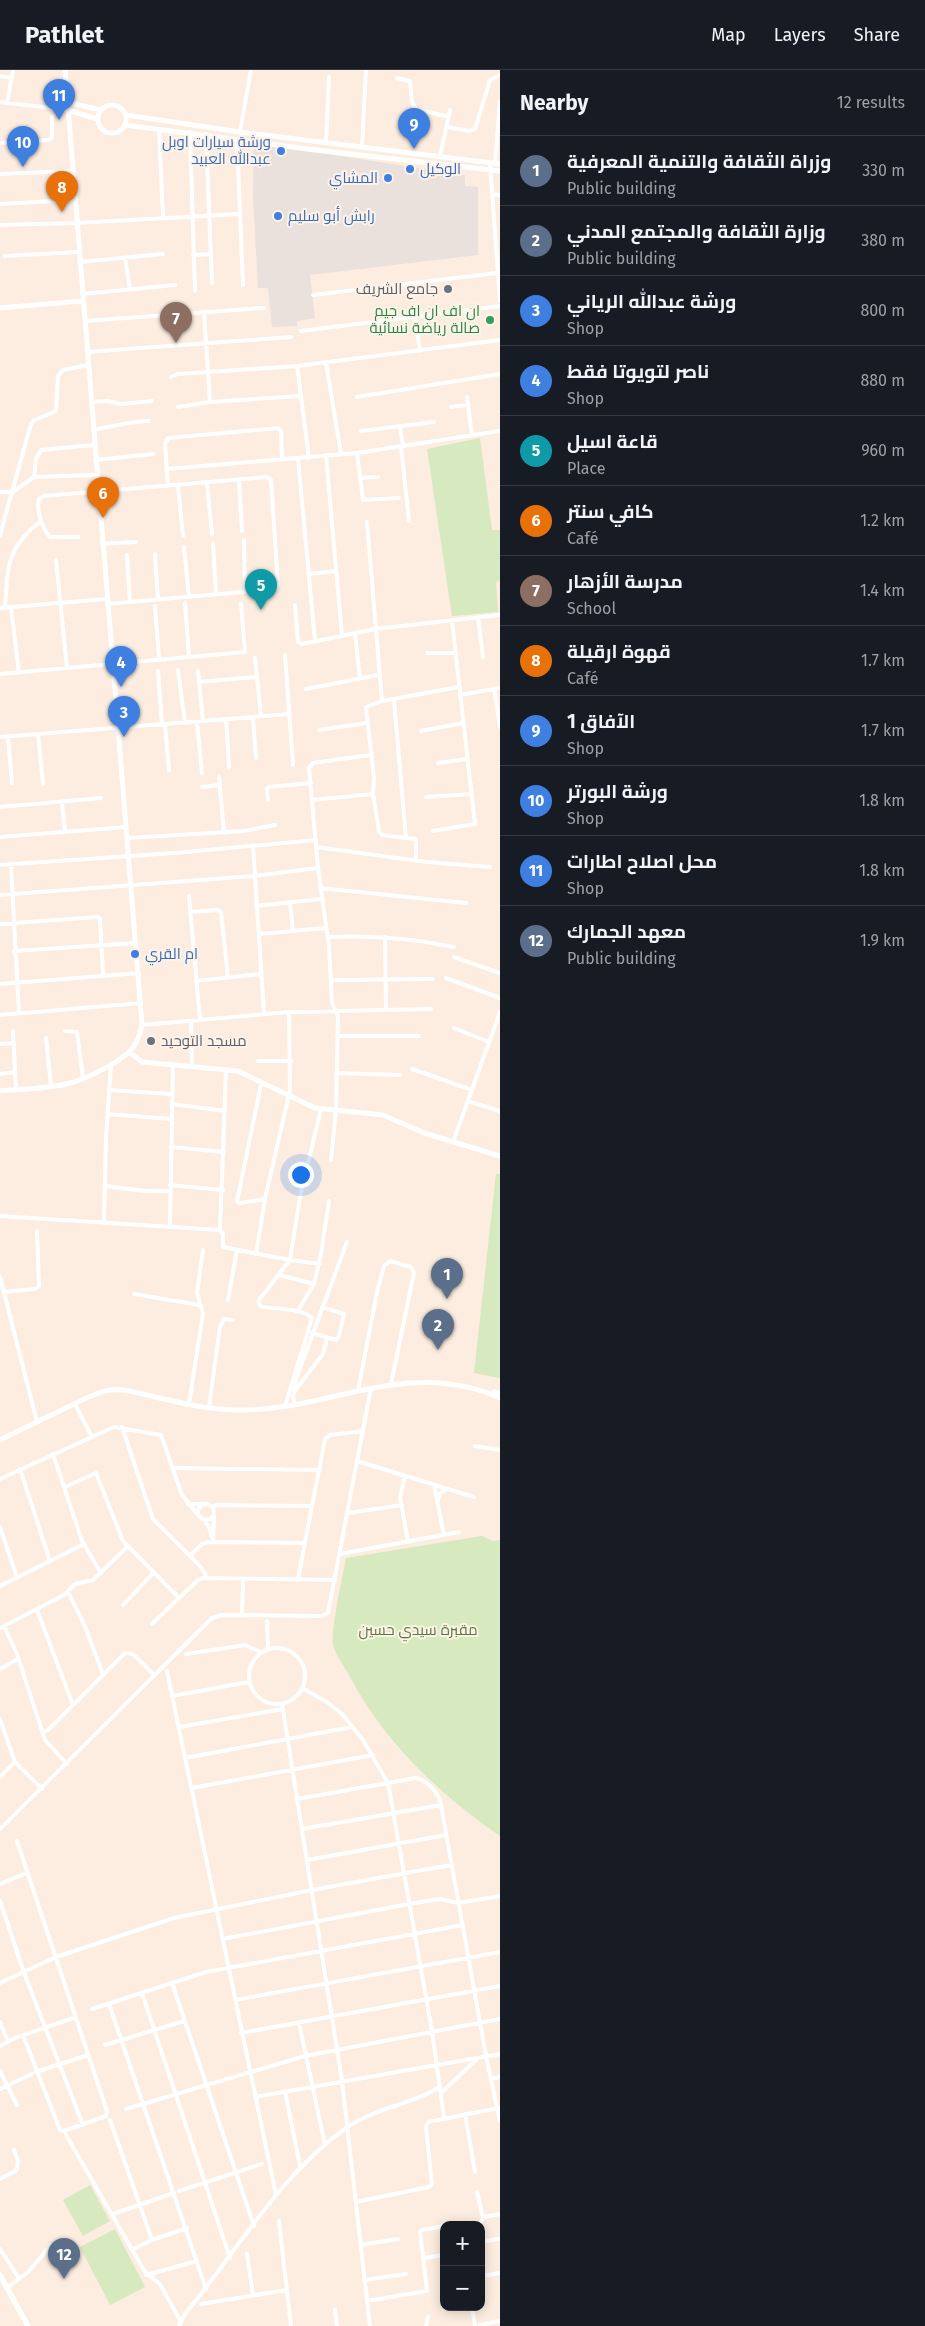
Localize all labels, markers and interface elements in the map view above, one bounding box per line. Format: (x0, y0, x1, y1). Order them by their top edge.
text: Pathlet (25, 21, 104, 49)
text: Map (711, 24, 746, 46)
text: Layers (774, 24, 826, 46)
text: Share (854, 24, 900, 46)
pin: 11 (43, 79, 75, 120)
text: Nearby (520, 90, 588, 116)
text: 12 results (837, 93, 905, 112)
pin: 9 (398, 108, 430, 149)
pin: 10 (7, 126, 39, 167)
place label: ورشة سيارات اوبل عبدالله العبيد (162, 133, 271, 168)
marker: ورشة سيارات اوبل عبدالله العبيد (275, 145, 287, 157)
text: وزراة الثقافة والتنمية المعرفية (567, 150, 831, 173)
place label: الوكيل (420, 160, 461, 179)
text: 1 (532, 161, 540, 180)
text: 330 m (862, 161, 905, 180)
marker: الوكيل (404, 163, 416, 175)
place label: المشاي (329, 169, 378, 190)
pin: 8 (46, 171, 78, 212)
marker: المشاي (382, 172, 394, 184)
text: Public building (567, 179, 675, 198)
place label: رابش أبو سليم (288, 206, 375, 226)
marker: رابش أبو سليم (272, 210, 284, 222)
text: وزارة الثقافة والمجتمع المدني (567, 220, 826, 243)
text: 2 (532, 231, 540, 250)
text: 380 m (861, 231, 905, 250)
text: Public building (567, 249, 675, 268)
place label: جامع الشريف (356, 280, 438, 300)
marker: جامع الشريف (442, 283, 454, 295)
text: ورشة عبدالله الرياني (567, 290, 736, 313)
text: 3 (532, 301, 540, 320)
text: 800 m (860, 301, 905, 320)
pin: 7 (160, 302, 192, 343)
place label: ان اف ان اف جيم صالة رياضة نسائية (370, 302, 480, 337)
marker: ان اف ان اف جيم صالة رياضة نسائية (484, 314, 496, 326)
text: Shop (567, 319, 604, 338)
text: ناصر لتويوتا فقط (567, 360, 709, 383)
text: 4 (531, 371, 541, 390)
text: 880 m (860, 371, 905, 390)
text: Shop (567, 389, 604, 408)
text: قاعة اسيل (567, 430, 658, 453)
text: 5 (532, 441, 540, 460)
text: 960 m (861, 441, 905, 460)
text: Place (567, 459, 606, 478)
pin: 6 (87, 477, 119, 518)
text: كافي سنتر (567, 500, 654, 523)
text: 6 (531, 511, 541, 530)
text: 1.2 km (860, 511, 905, 530)
text: Café (567, 529, 598, 548)
pin: 5 (245, 569, 277, 610)
text: مدرسة الأزهار (567, 570, 683, 593)
text: 7 (532, 581, 540, 600)
text: 1.4 km (860, 581, 905, 600)
text: School (567, 599, 616, 618)
text: قهوة ارقيلة (567, 640, 671, 663)
pin: 4 (105, 646, 137, 687)
text: 8 (531, 651, 541, 670)
text: 1.7 km (861, 651, 905, 670)
text: Café (567, 669, 598, 688)
pin: 3 (108, 696, 140, 737)
text: الآفاق 1 (567, 710, 635, 733)
text: 9 (532, 721, 540, 740)
text: 1.7 km (861, 721, 905, 740)
text: Shop (567, 739, 604, 758)
text: ورشة البورتر (567, 780, 668, 803)
text: 10 (528, 791, 544, 810)
text: 1.8 km (859, 791, 905, 810)
text: Shop (567, 809, 604, 828)
text: محل اصلاح اطارات (567, 850, 717, 873)
text: 11 (529, 861, 543, 880)
text: 1.8 km (859, 861, 905, 880)
text: Shop (567, 879, 604, 898)
text: معهد الجمارك (567, 920, 686, 943)
text: 12 (528, 931, 544, 950)
text: 1.9 km (860, 931, 905, 950)
place label: ام القري (145, 945, 198, 966)
marker: ام القري (129, 948, 141, 960)
text: Public building (567, 949, 675, 968)
place label: مسجد التوحيد (161, 1032, 247, 1050)
marker: مسجد التوحيد (145, 1035, 157, 1047)
your location (288, 1162, 314, 1188)
pin: 1 (431, 1258, 463, 1299)
pin: 2 (422, 1309, 454, 1350)
park label: مقبرة سيدي حسين (358, 1621, 478, 1642)
map controls (440, 2221, 485, 2311)
button: + (440, 2221, 485, 2266)
pin: 12 (48, 2238, 80, 2279)
button: − (440, 2266, 485, 2311)

